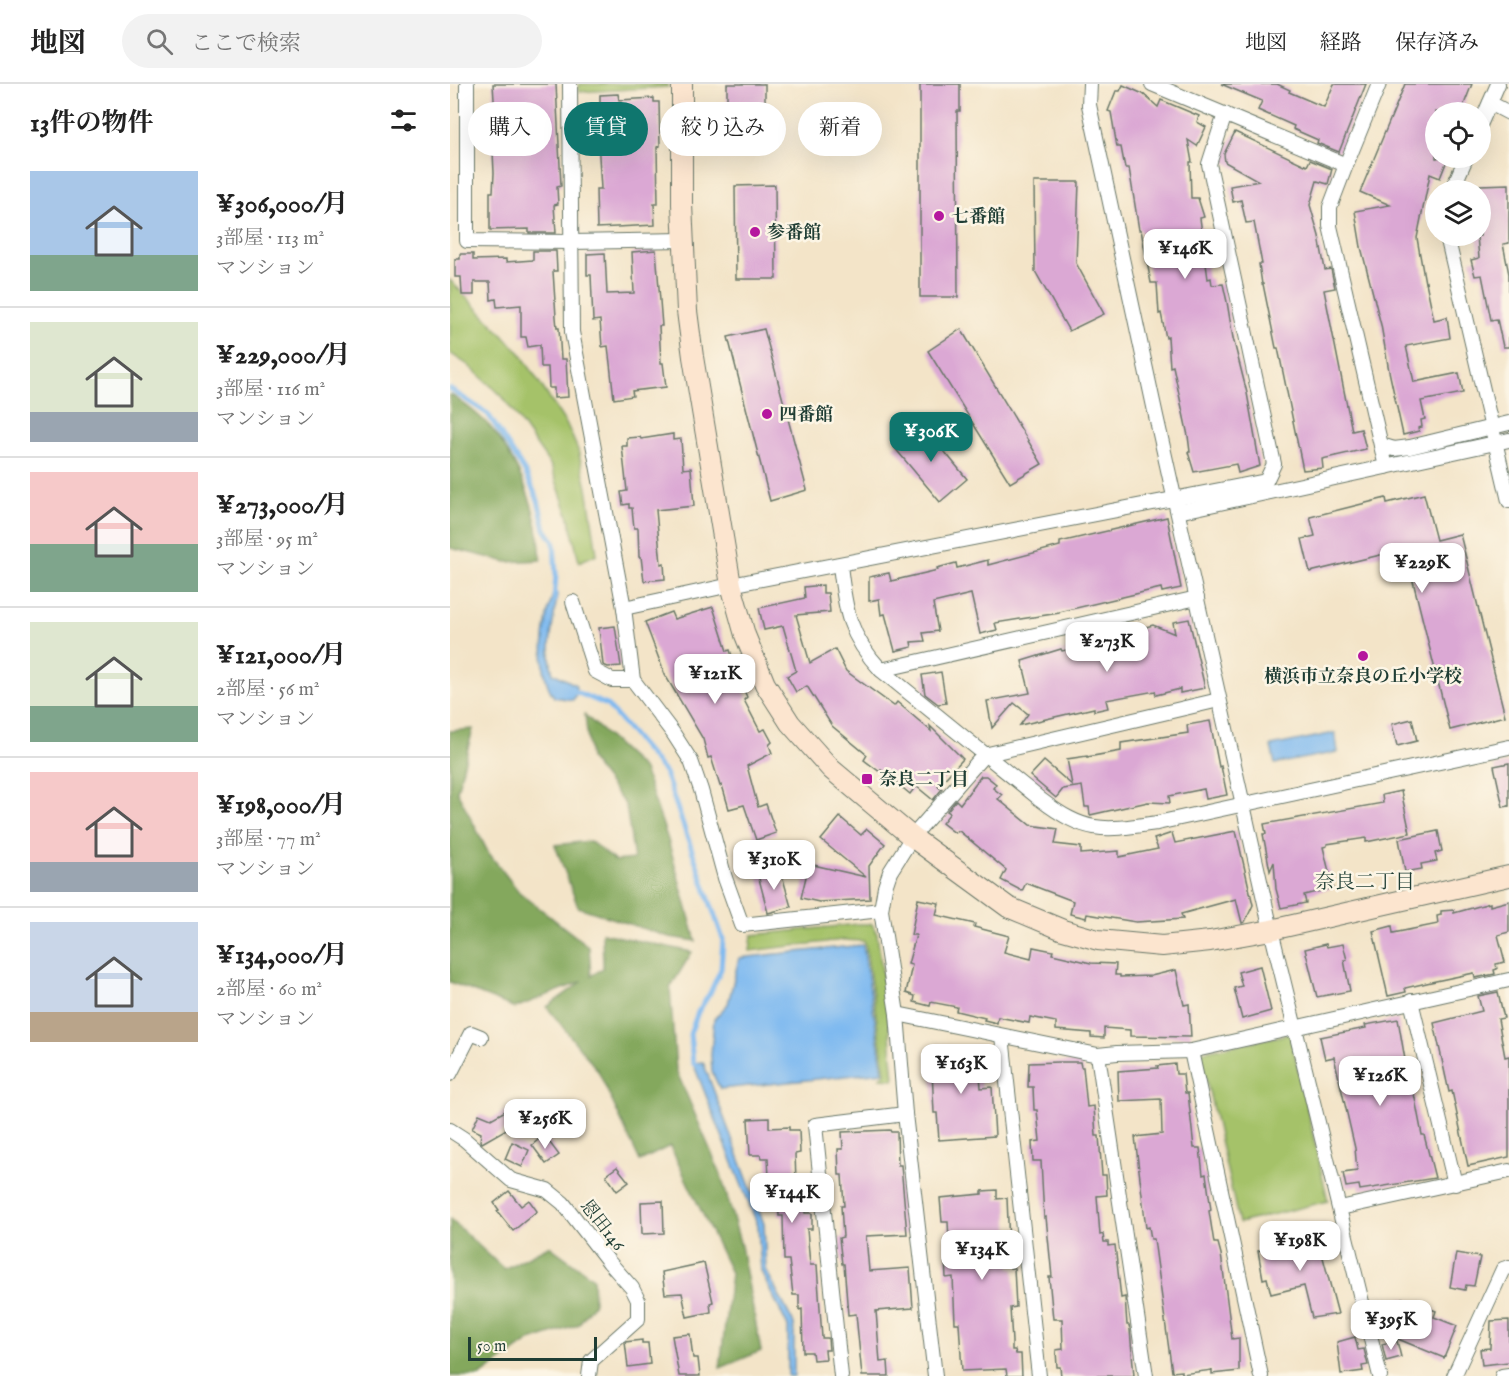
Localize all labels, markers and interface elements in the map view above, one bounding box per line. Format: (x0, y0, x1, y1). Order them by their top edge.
search box (122, 14, 542, 68)
icon: search (143, 25, 176, 58)
text: 地図 (30, 27, 86, 62)
text: ここで検索 (191, 30, 301, 58)
text: 地図 (1245, 30, 1287, 57)
text: 経路 (1320, 30, 1362, 57)
text: 保存済み (1395, 30, 1479, 57)
chip: 購入 (468, 102, 552, 156)
chip: 賃貸 (564, 102, 648, 156)
chip: 絞り込み (660, 102, 786, 156)
chip: 新着 (798, 102, 882, 156)
map controls (1425, 102, 1491, 246)
button: locate (1425, 102, 1491, 168)
icon: filters (387, 104, 420, 137)
text: 13件の物件 (30, 107, 153, 140)
button: layers (1425, 180, 1491, 246)
text: ¥306,000/月 (216, 188, 349, 221)
icon: home (78, 195, 150, 267)
place label: 七番館 (951, 206, 1005, 229)
marker: 七番館 (932, 209, 946, 223)
place label: 参番館 (767, 222, 821, 245)
marker: 参番館 (748, 225, 762, 239)
text: 3部屋 · 113 m² (216, 226, 324, 251)
pin: ¥146K (1143, 229, 1227, 280)
text: ¥146K (1158, 236, 1212, 261)
text: マンション (216, 256, 315, 281)
text: ¥229,000/月 (216, 339, 351, 372)
icon: home (78, 346, 150, 418)
text: 3部屋 · 116 m² (216, 377, 325, 402)
place label: 四番館 (779, 404, 833, 427)
text: マンション (216, 407, 315, 432)
marker: 四番館 (760, 407, 774, 421)
pin: ¥306K (889, 412, 973, 463)
text: ¥306K (904, 419, 958, 444)
text: ¥273,000/月 (216, 489, 349, 522)
icon: home (78, 496, 150, 568)
text: 3部屋 · 95 m² (216, 527, 318, 552)
pin: ¥229K (1380, 543, 1464, 594)
text: ¥229K (1394, 550, 1450, 575)
text: マンション (216, 557, 315, 582)
pin: ¥273K (1065, 622, 1149, 673)
text: ¥273K (1079, 629, 1135, 654)
text: ¥121,000/月 (216, 639, 347, 672)
icon: home (78, 646, 150, 718)
marker: 横浜市立奈良の丘小学校 (1356, 649, 1370, 663)
pin: ¥121K (673, 654, 757, 705)
text: ¥121K (688, 661, 742, 686)
place label: 横浜市立奈良の丘小学校 (1264, 666, 1462, 689)
text: 2部屋 · 56 m² (216, 677, 320, 702)
text: マンション (216, 707, 315, 732)
place label: 奈良二丁目 (879, 769, 969, 792)
marker: 奈良二丁目 (860, 772, 874, 786)
text: ¥198,000/月 (216, 789, 346, 822)
icon: home (78, 796, 150, 868)
text: 3部屋 · 77 m² (216, 827, 321, 852)
pin: ¥310K (732, 840, 816, 891)
text: ¥310K (747, 847, 801, 872)
text: マンション (216, 857, 315, 882)
district label: 奈良二丁目 (1315, 870, 1415, 895)
text: ¥134,000/月 (216, 939, 348, 972)
icon: home (78, 946, 150, 1018)
text: 2部屋 · 60 m² (216, 977, 322, 1002)
text: マンション (216, 1007, 315, 1032)
pin: ¥163K (919, 1044, 1003, 1095)
text: ¥163K (935, 1051, 987, 1076)
pin: ¥126K (1338, 1056, 1422, 1107)
text: ¥126K (1353, 1063, 1407, 1088)
pin: ¥256K (503, 1099, 587, 1150)
text: ¥256K (518, 1106, 572, 1131)
pin: ¥144K (750, 1173, 834, 1224)
text: ¥144K (764, 1180, 820, 1205)
street label: 恩田146 (575, 1196, 629, 1257)
pin: ¥198K (1258, 1221, 1342, 1272)
text: ¥198K (1273, 1228, 1327, 1253)
pin: ¥134K (940, 1230, 1024, 1281)
text: ¥134K (955, 1237, 1009, 1262)
pin: ¥395K (1349, 1300, 1433, 1351)
text: ¥395K (1365, 1307, 1417, 1332)
scale bar (468, 1334, 597, 1362)
text: 50 m (477, 1337, 506, 1357)

